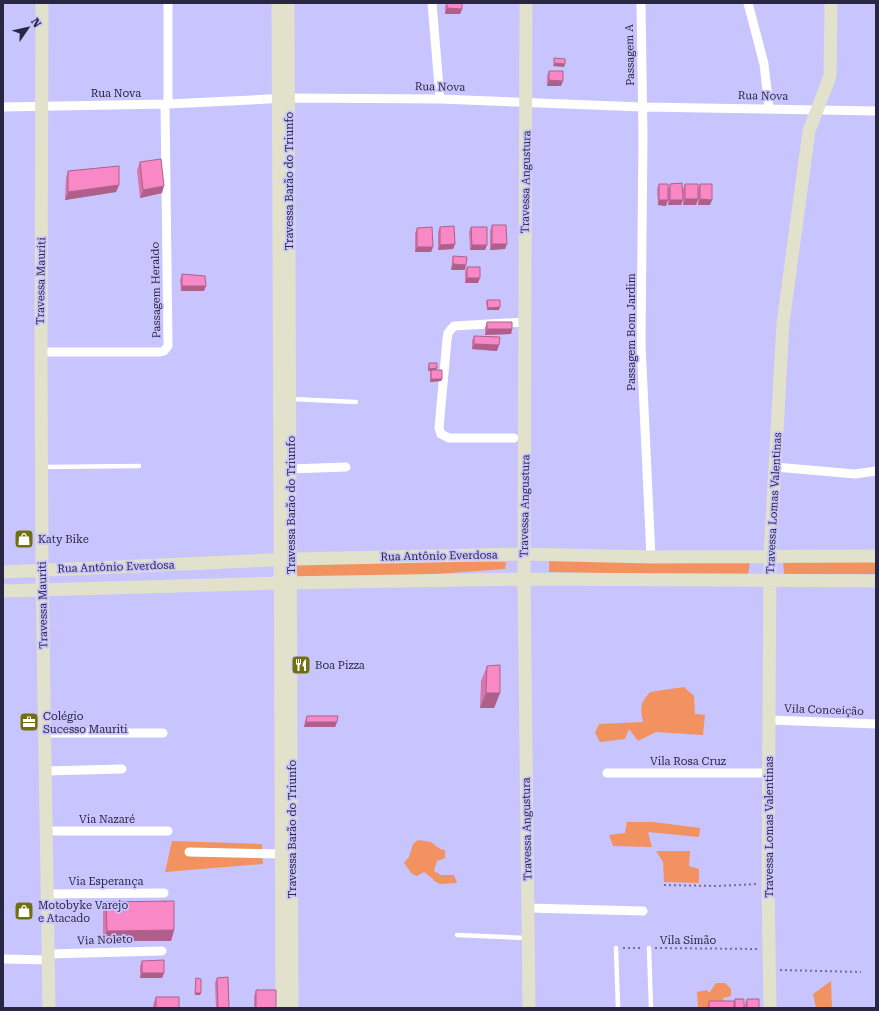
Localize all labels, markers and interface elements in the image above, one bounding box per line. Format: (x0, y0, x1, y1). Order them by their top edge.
north arrow (8, 8, 48, 48)
text: N (28, 16, 44, 30)
street label: Passagem A (623, 24, 637, 86)
street label: Rua Nova (415, 80, 465, 94)
street label: Rua Nova (91, 87, 141, 100)
street label: Rua Nova (738, 89, 788, 103)
street label: Travessa Barão do Triunfo (283, 112, 296, 250)
street label: Travessa Angustura (519, 130, 533, 234)
street label: Travessa Mauriti (34, 237, 48, 325)
street label: Passagem Heraldo (149, 241, 163, 338)
street label: Passagem Bom Jardim (625, 273, 638, 391)
street label: Travessa Lomas Valentinas (764, 432, 784, 574)
street label: Travessa Barão do Triunfo (285, 436, 298, 574)
street label: Travessa Angustura (518, 454, 532, 558)
shop icon: Katy Bike (13, 528, 35, 550)
place label: Katy Bike (38, 533, 89, 546)
street label: Rua Antônio Everdosa (380, 548, 498, 564)
street label: Rua Antônio Everdosa (57, 558, 175, 576)
street label: Travessa Mauriti (36, 561, 50, 649)
restaurant icon: Boa Pizza (290, 654, 312, 676)
place label: Boa Pizza (315, 659, 365, 672)
street label: Vila Conceição (784, 702, 864, 718)
place label: Colégio Sucesso Mauriti (43, 710, 128, 736)
office icon: Colégio Sucesso Mauriti (18, 711, 40, 733)
street label: Vila Rosa Cruz (650, 755, 726, 768)
street label: Travessa Lomas Valentinas (763, 756, 776, 898)
street label: Travessa Barão do Triunfo (286, 760, 299, 898)
street label: Travessa Angustura (520, 777, 534, 881)
street label: Via Nazaré (79, 813, 135, 826)
street label: Via Esperança (68, 875, 144, 888)
place label: Motobyke Varejo e Atacado (38, 899, 128, 925)
shop icon: Motobyke Varejo e Atacado (13, 900, 35, 922)
street label: Via Noleto (77, 933, 133, 947)
street label: Vila Simão (660, 934, 716, 947)

